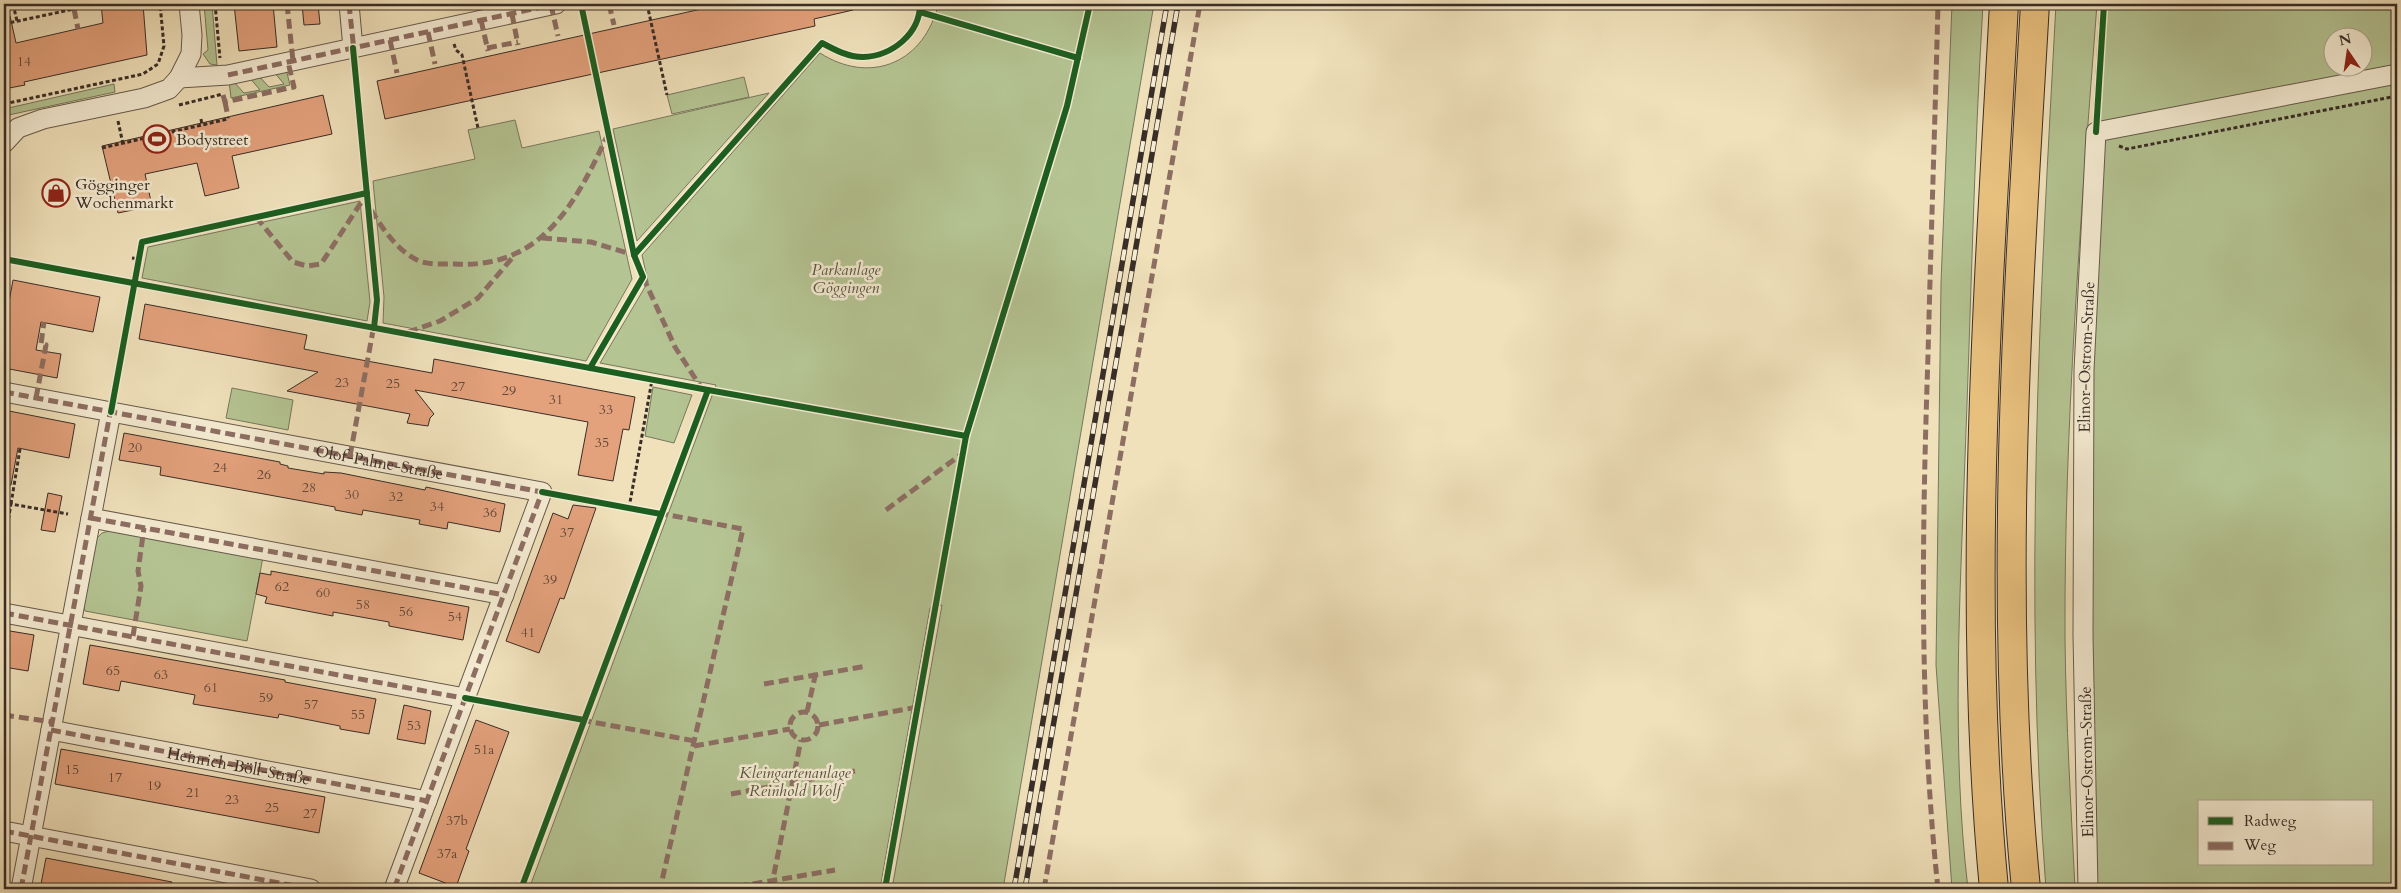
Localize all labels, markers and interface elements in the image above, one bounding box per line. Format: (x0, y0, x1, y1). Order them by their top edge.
north arrow (2324, 28, 2374, 78)
text: N (2337, 29, 2353, 50)
house number: 14 (17, 52, 31, 71)
sports icon: Bodystreet (142, 124, 172, 154)
place label: Bodystreet (176, 129, 248, 151)
place label: Gögginger Wochenmarkt (74, 174, 174, 214)
shop icon: Gögginger Wochenmarkt (41, 178, 71, 208)
park label: Parkanlage Göggingen (812, 259, 881, 299)
street label: Elinor-Ostrom-Straße (2074, 281, 2100, 433)
house number: 23 (335, 373, 349, 392)
house number: 25 (386, 374, 400, 393)
house number: 27 (451, 377, 465, 396)
house number: 29 (502, 381, 516, 400)
house number: 31 (549, 390, 563, 409)
house number: 33 (599, 400, 613, 419)
house number: 35 (595, 433, 609, 452)
house number: 20 (128, 438, 142, 457)
street label: Olof-Palme-Straße (314, 440, 445, 485)
house number: 24 (213, 458, 227, 477)
house number: 26 (257, 465, 271, 484)
house number: 28 (302, 478, 316, 497)
house number: 30 (345, 485, 359, 504)
house number: 32 (389, 487, 403, 506)
house number: 34 (430, 497, 444, 516)
house number: 36 (483, 503, 497, 522)
house number: 37 (560, 523, 574, 542)
house number: 39 (543, 570, 557, 589)
house number: 62 (275, 577, 289, 596)
house number: 60 (316, 583, 330, 602)
house number: 58 (356, 595, 370, 614)
house number: 56 (399, 602, 413, 621)
house number: 54 (448, 607, 462, 626)
house number: 41 (521, 623, 535, 642)
house number: 65 (106, 661, 120, 680)
house number: 63 (154, 665, 168, 684)
house number: 61 (204, 678, 218, 697)
street label: Elinor-Ostrom-Straße (2075, 686, 2099, 838)
house number: 59 (259, 688, 273, 707)
house number: 57 (304, 695, 318, 714)
house number: 55 (351, 705, 365, 724)
house number: 53 (407, 716, 421, 735)
house number: 51a (474, 740, 494, 759)
street label: Heinrich-Böll-Straße (165, 742, 312, 791)
house number: 15 (65, 760, 79, 779)
park label: Kleingartenanlage Reinhold Wolf (739, 762, 852, 802)
house number: 17 (108, 768, 122, 787)
house number: 19 (147, 776, 161, 795)
house number: 21 (186, 783, 200, 802)
house number: 23 (225, 790, 239, 809)
house number: 25 (265, 798, 279, 817)
legend (2198, 800, 2374, 866)
house number: 27 (303, 804, 317, 823)
house number: 37b (446, 811, 468, 830)
text: Radweg (2244, 811, 2297, 831)
text: Weg (2243, 835, 2276, 855)
house number: 37a (437, 844, 457, 863)

